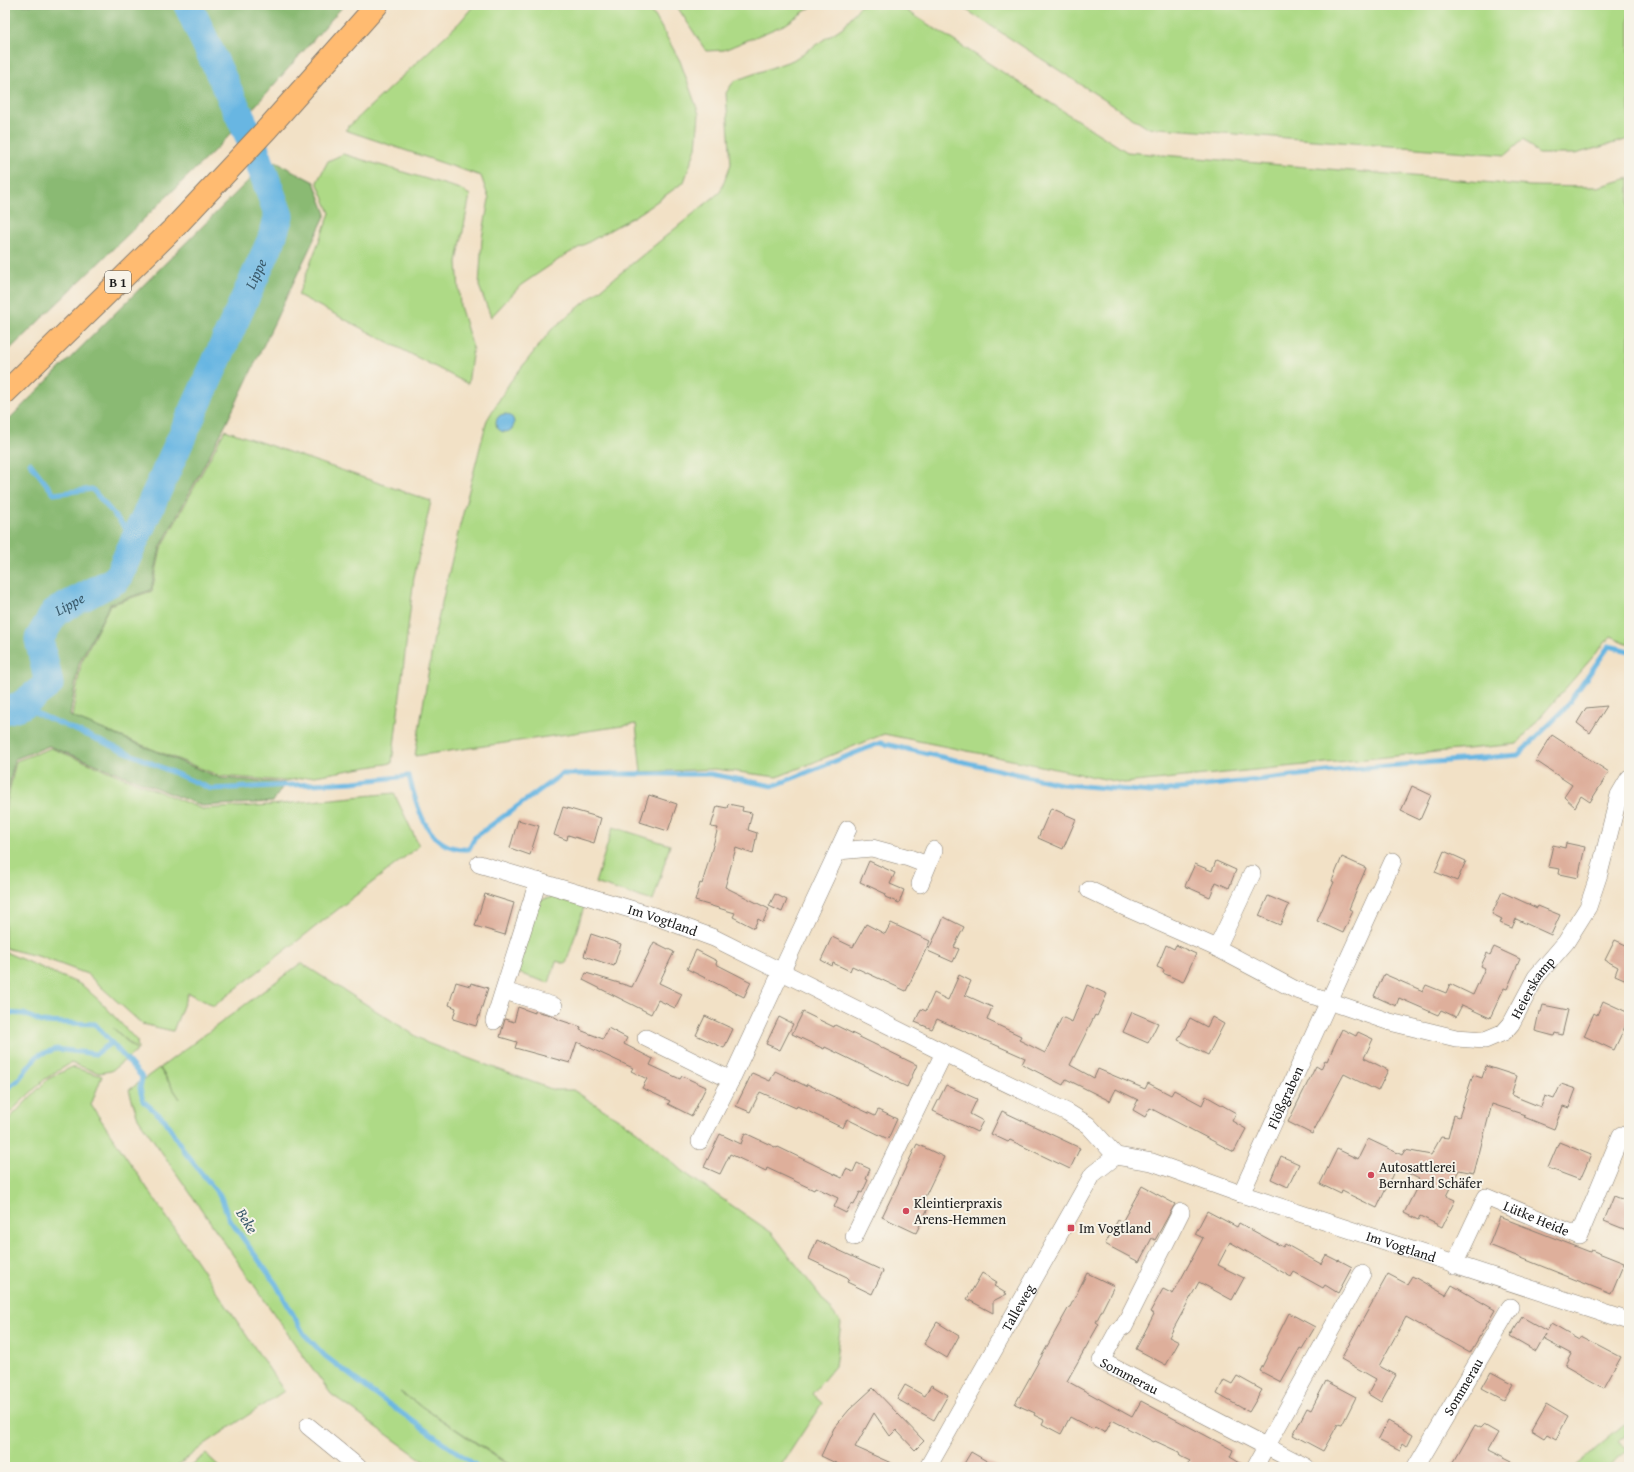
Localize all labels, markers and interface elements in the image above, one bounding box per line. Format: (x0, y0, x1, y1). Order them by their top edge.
water label: Lippe (239, 255, 272, 293)
road number: B 1 (105, 271, 131, 293)
water label: Lippe (50, 587, 88, 621)
street label: Im Vogtland (626, 899, 701, 941)
street label: Heierskamp (1506, 952, 1560, 1022)
street label: Flößgraben (1262, 1063, 1308, 1132)
place label: Autosattlerei Bernhard Schäfer (1379, 1157, 1482, 1193)
marker: Autosattlerei Bernhard Schäfer (1366, 1170, 1376, 1180)
place label: Kleintierpraxis Arens-Hemmen (914, 1193, 1006, 1229)
street label: Lütke Heide (1501, 1196, 1573, 1241)
water label: Beke (231, 1203, 263, 1238)
marker: Kleintierpraxis Arens-Hemmen (901, 1206, 911, 1216)
place label: Im Vogtland (1079, 1218, 1152, 1238)
marker: Im Vogtland (1066, 1223, 1076, 1233)
street label: Im Vogtland (1364, 1226, 1439, 1267)
street label: Talleweg (996, 1280, 1039, 1335)
street label: Sommerau (1097, 1352, 1162, 1399)
street label: Sommerau (1438, 1354, 1488, 1419)

